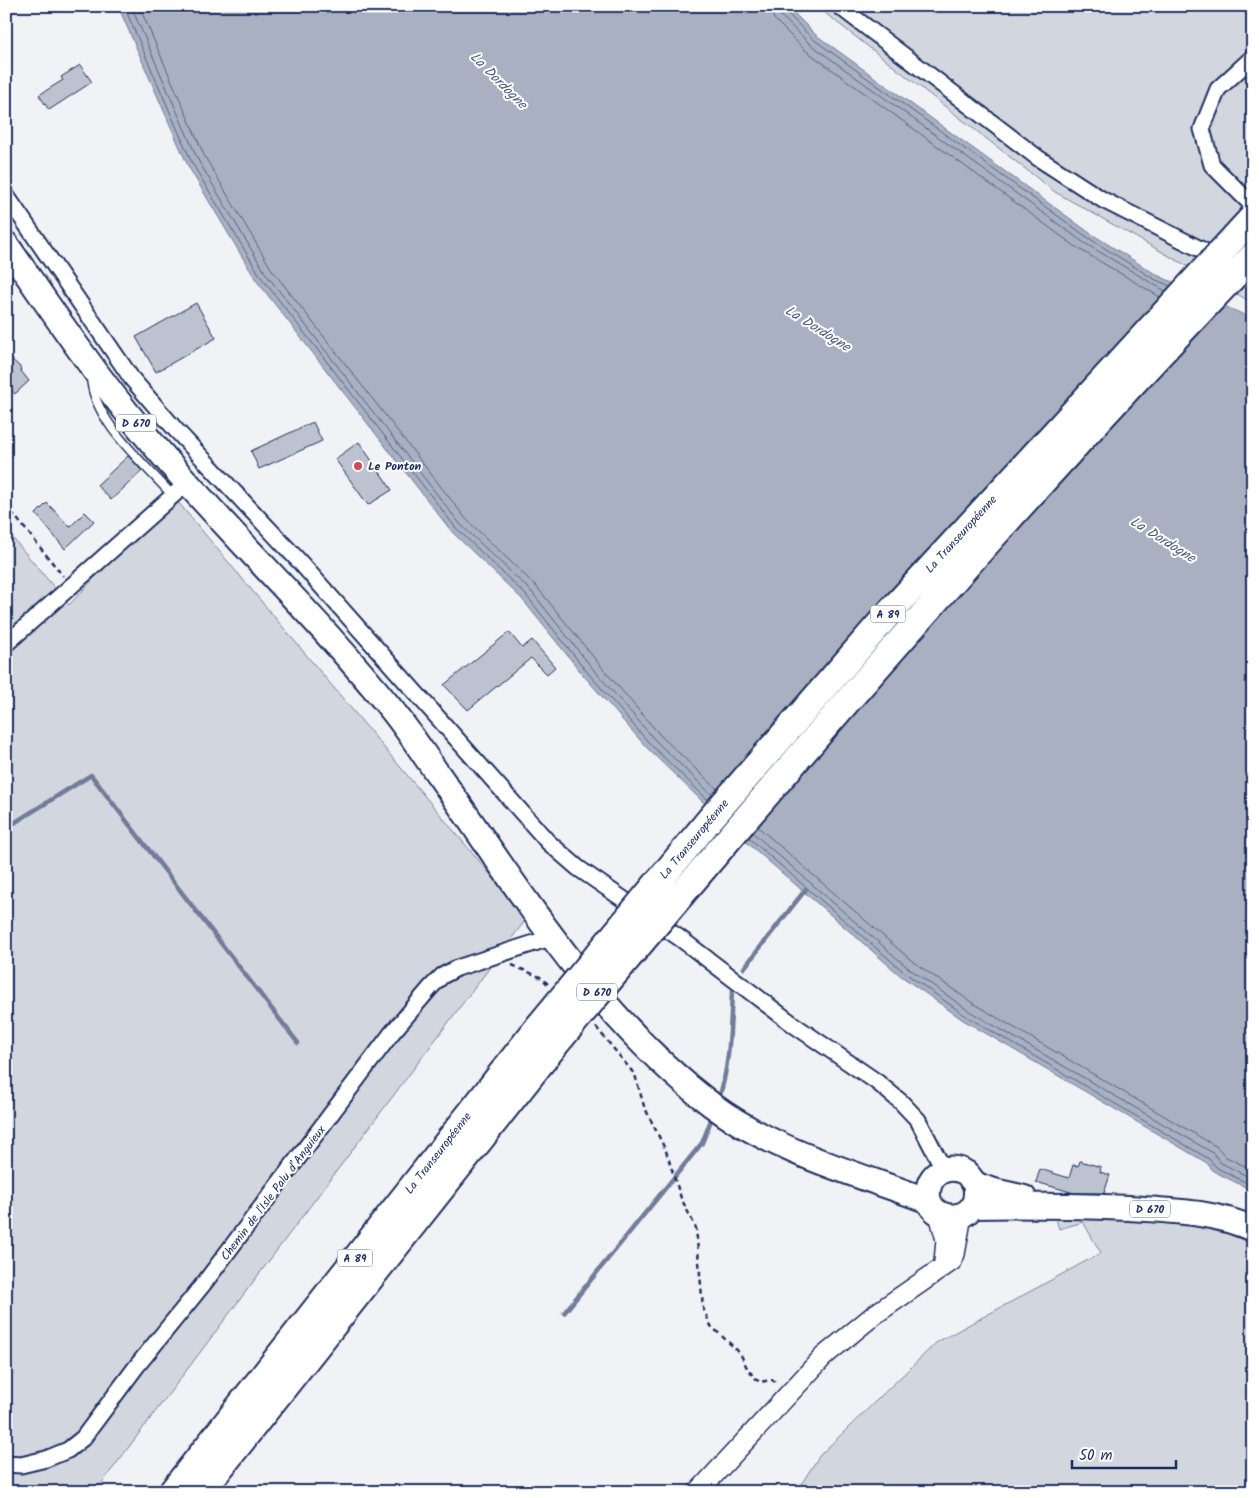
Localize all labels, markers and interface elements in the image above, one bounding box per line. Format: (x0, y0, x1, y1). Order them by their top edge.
water label: La Dordogne (465, 47, 533, 116)
water label: La Dordogne (780, 300, 856, 359)
road number: D 670 (116, 414, 156, 432)
place label: Le Ponton (368, 457, 422, 476)
marker: Le Ponton (352, 460, 364, 472)
street label: La Transeuropéenne (921, 490, 1002, 578)
water label: La Dordogne (1125, 511, 1201, 570)
road number: A 89 (870, 606, 906, 622)
street label: La Transeuropéenne (655, 795, 734, 884)
road number: D 670 (577, 984, 617, 1000)
street label: La Transeuropéenne (400, 1108, 477, 1198)
street label: Chemin de l'Isle Palu d’Anguieux (216, 1121, 331, 1265)
road number: D 670 (1130, 1200, 1170, 1218)
road number: A 89 (338, 1250, 372, 1266)
scale bar (1072, 1438, 1175, 1470)
text: 50 m (1079, 1444, 1113, 1468)

